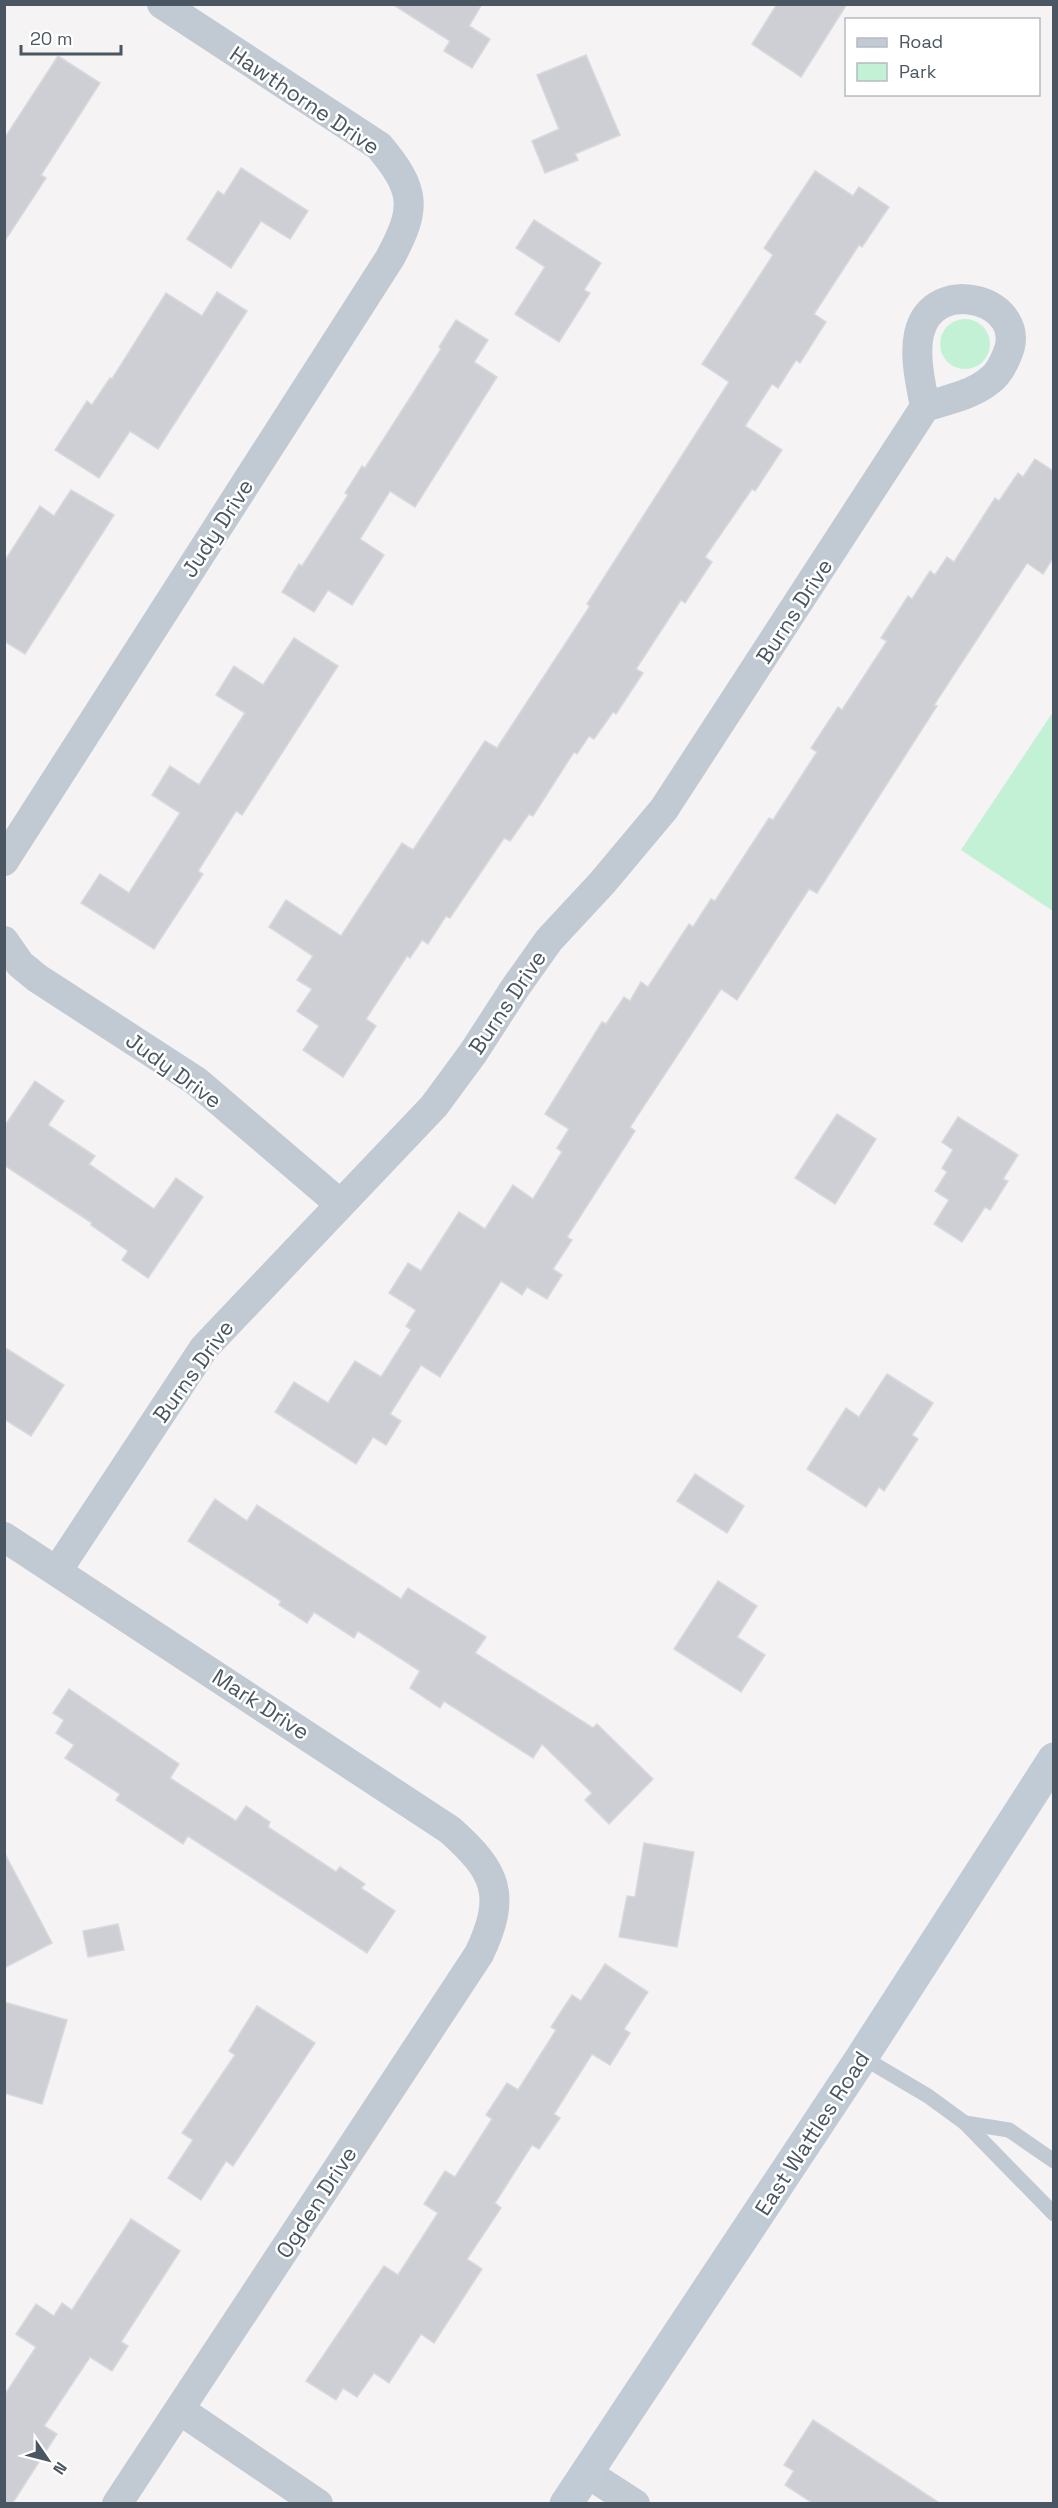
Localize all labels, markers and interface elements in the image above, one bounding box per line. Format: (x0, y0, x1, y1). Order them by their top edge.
scale bar (21, 18, 122, 56)
legend (845, 18, 1040, 96)
text: 20 m (30, 27, 73, 50)
text: Road (899, 30, 943, 53)
street label: Hawthorne Drive (225, 40, 385, 160)
text: Park (899, 60, 937, 83)
street label: Judy Drive (175, 473, 259, 583)
street label: Burns Drive (750, 553, 838, 669)
street label: Burns Drive (462, 945, 552, 1059)
street label: Judy Drive (120, 1026, 228, 1114)
street label: Burns Drive (146, 1314, 240, 1428)
street label: Mark Drive (207, 1662, 315, 1746)
street label: East Wattles Road (748, 2046, 876, 2220)
street label: Ogden Drive (269, 2141, 363, 2263)
north arrow (18, 2430, 78, 2490)
text: N (48, 2458, 72, 2479)

